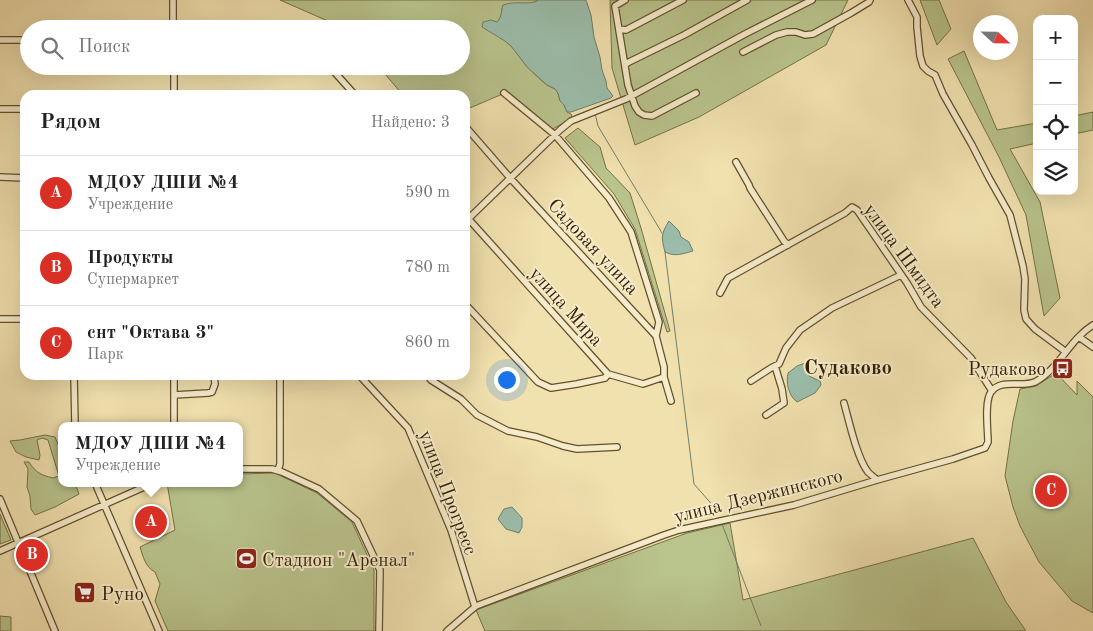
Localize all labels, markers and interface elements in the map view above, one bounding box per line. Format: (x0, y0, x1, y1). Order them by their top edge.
north arrow (973, 15, 1018, 60)
map controls (1033, 15, 1078, 195)
button: + (1033, 15, 1078, 60)
search box (20, 20, 470, 75)
icon: search (38, 34, 66, 62)
text: Поиск (78, 38, 130, 57)
button: − (1033, 60, 1078, 105)
button: locate (1033, 105, 1078, 150)
text: Рядом (40, 112, 101, 133)
text: Найдено: 3 (371, 115, 450, 131)
button: layers (1033, 150, 1078, 195)
text: МДОУ ДШИ №4 (87, 174, 239, 193)
text: A (50, 185, 62, 201)
text: 590 m (405, 185, 450, 201)
street label: Садовая улица (543, 196, 642, 300)
text: Учреждение (87, 197, 173, 213)
street label: улица Шмидта (859, 201, 947, 313)
text: Продукты (87, 249, 174, 268)
text: B (50, 260, 62, 276)
text: 780 m (405, 260, 450, 276)
street label: улица Мира (525, 264, 606, 351)
text: Супермаркет (87, 272, 179, 288)
text: снт "Октава 3" (87, 324, 214, 343)
text: C (51, 335, 61, 351)
text: 860 m (405, 335, 450, 351)
text: Парк (87, 347, 124, 363)
bus stop icon: Рудаково (1050, 356, 1074, 380)
district label: Судаково (804, 358, 892, 379)
place label: Рудаково (968, 361, 1046, 380)
your location (494, 367, 520, 393)
popup (58, 422, 243, 487)
street label: улица Прогресс (414, 428, 479, 558)
text: МДОУ ДШИ №4 (75, 435, 226, 454)
text: Учреждение (75, 458, 161, 474)
street label: улица Дзержинского (672, 467, 845, 528)
pin: C (1035, 472, 1067, 510)
pin: A (135, 503, 167, 541)
pin: B (16, 536, 48, 574)
sports icon: Стадион "Аренал" (234, 547, 258, 571)
place label: Стадион "Аренал" (262, 552, 415, 571)
supermarket icon: Руно (73, 581, 97, 605)
place label: Руно (101, 586, 144, 605)

